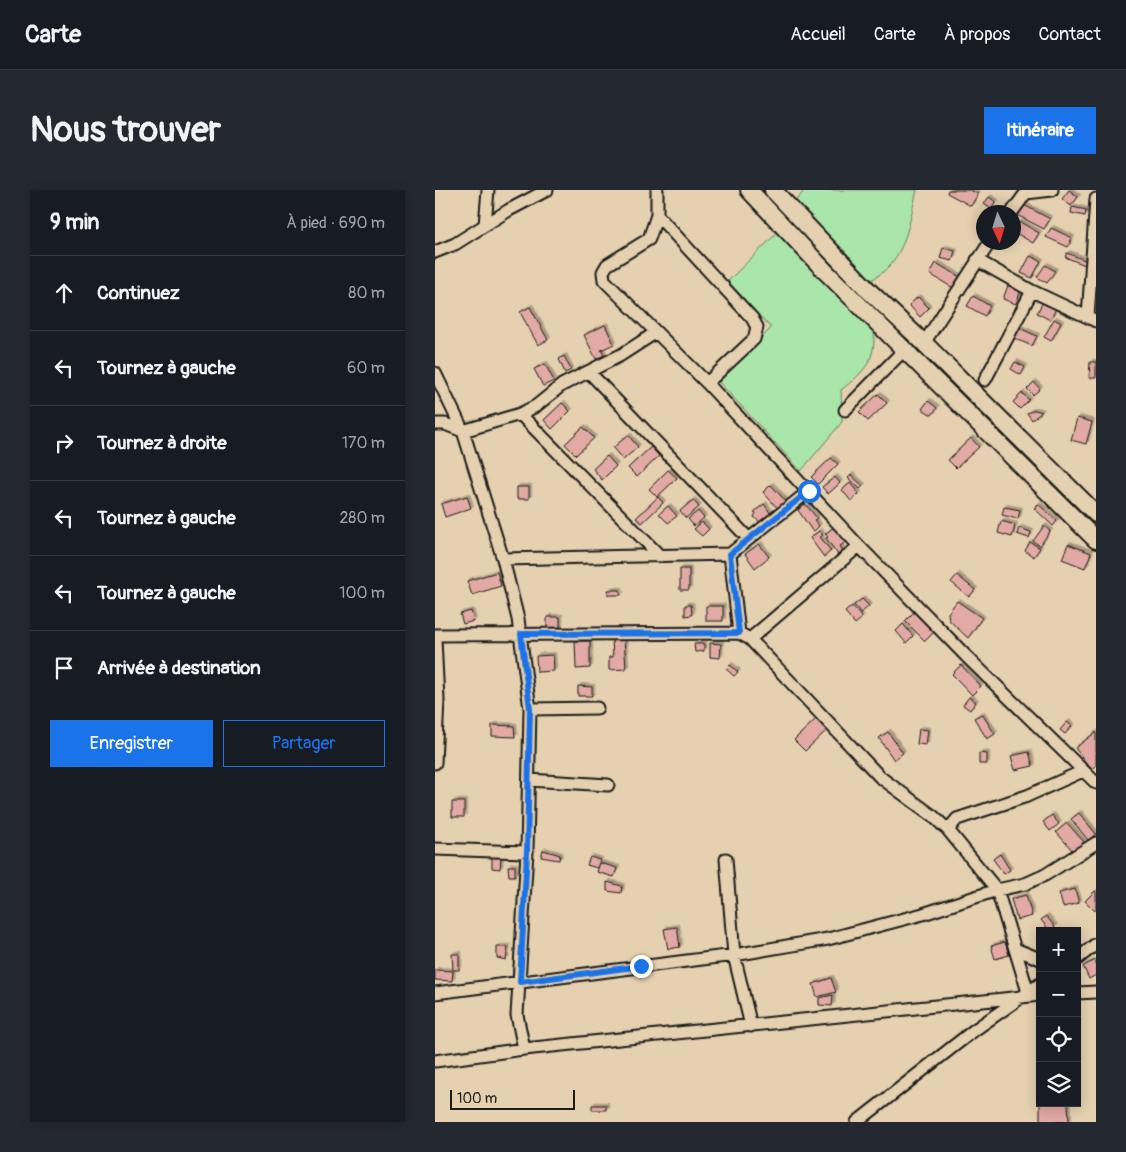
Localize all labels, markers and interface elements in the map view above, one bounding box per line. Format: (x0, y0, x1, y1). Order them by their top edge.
text: Carte (25, 20, 81, 49)
text: Accueil (790, 23, 846, 46)
text: Carte (874, 23, 916, 46)
text: À propos (944, 23, 1010, 46)
text: Contact (1038, 23, 1101, 46)
button: Itinéraire (984, 107, 1096, 154)
text: Nous trouver (30, 108, 221, 152)
north arrow (976, 205, 1021, 250)
text: 9 min (50, 209, 99, 236)
text: À pied · 690 m (286, 213, 385, 233)
icon: ahead (50, 279, 78, 307)
text: Continuez (97, 281, 180, 305)
text: 80 m (348, 283, 385, 303)
icon: left (50, 354, 78, 382)
text: Tournez à gauche (97, 356, 236, 380)
text: 60 m (347, 358, 385, 378)
icon: right (50, 429, 78, 457)
text: Tournez à droite (97, 431, 227, 455)
text: 170 m (342, 433, 385, 453)
route start (798, 480, 821, 503)
icon: left (50, 504, 78, 532)
text: Tournez à gauche (97, 506, 236, 530)
text: 280 m (339, 508, 385, 528)
icon: left (50, 579, 78, 607)
text: Tournez à gauche (97, 581, 236, 605)
text: 100 m (339, 583, 385, 603)
icon: arrive (50, 654, 78, 682)
text: Arrivée à destination (97, 656, 261, 680)
button: Enregistrer (50, 720, 213, 767)
button: Partager (223, 720, 385, 767)
map controls (1036, 927, 1081, 1107)
button: + (1036, 927, 1081, 972)
route end (630, 955, 653, 978)
button: − (1036, 972, 1081, 1017)
button: locate (1036, 1017, 1081, 1062)
button: layers (1036, 1062, 1081, 1107)
scale bar (450, 1087, 575, 1110)
text: 100 m (457, 1090, 497, 1107)

